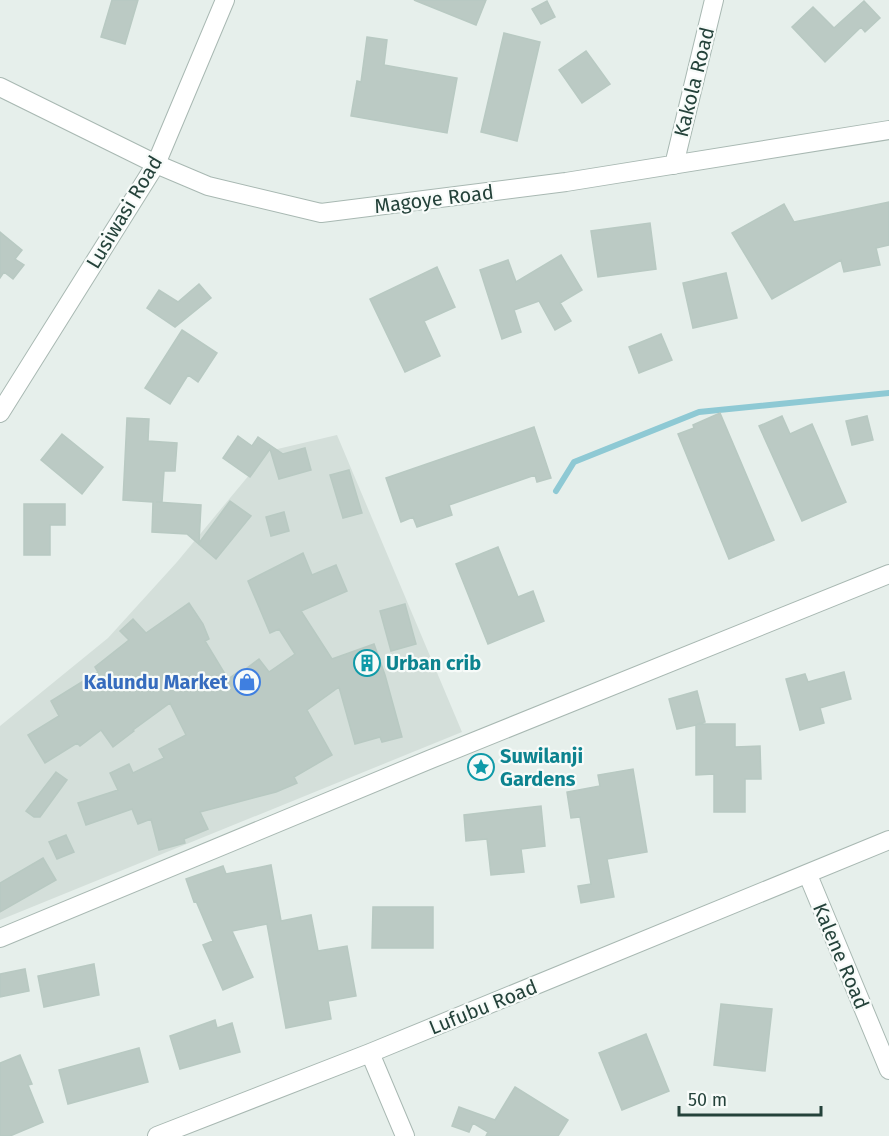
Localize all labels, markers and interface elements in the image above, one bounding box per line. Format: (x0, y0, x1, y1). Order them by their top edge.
street label: Kakola Road (669, 25, 719, 139)
street label: Lusiwasi Road (81, 151, 167, 273)
street label: Magoye Road (373, 180, 495, 218)
building icon: Urban crib (352, 648, 382, 678)
place label: Urban crib (386, 651, 481, 675)
shop icon: Kalundu Market (232, 667, 262, 697)
place label: Kalundu Market (83, 670, 228, 694)
place label: Suwilanji Gardens (500, 744, 583, 791)
place icon: Suwilanji Gardens (466, 752, 496, 782)
street label: Kalene Road (808, 899, 874, 1013)
street label: Lufubu Road (425, 974, 541, 1040)
scale bar (679, 1079, 822, 1117)
text: 50 m (688, 1089, 727, 1111)

